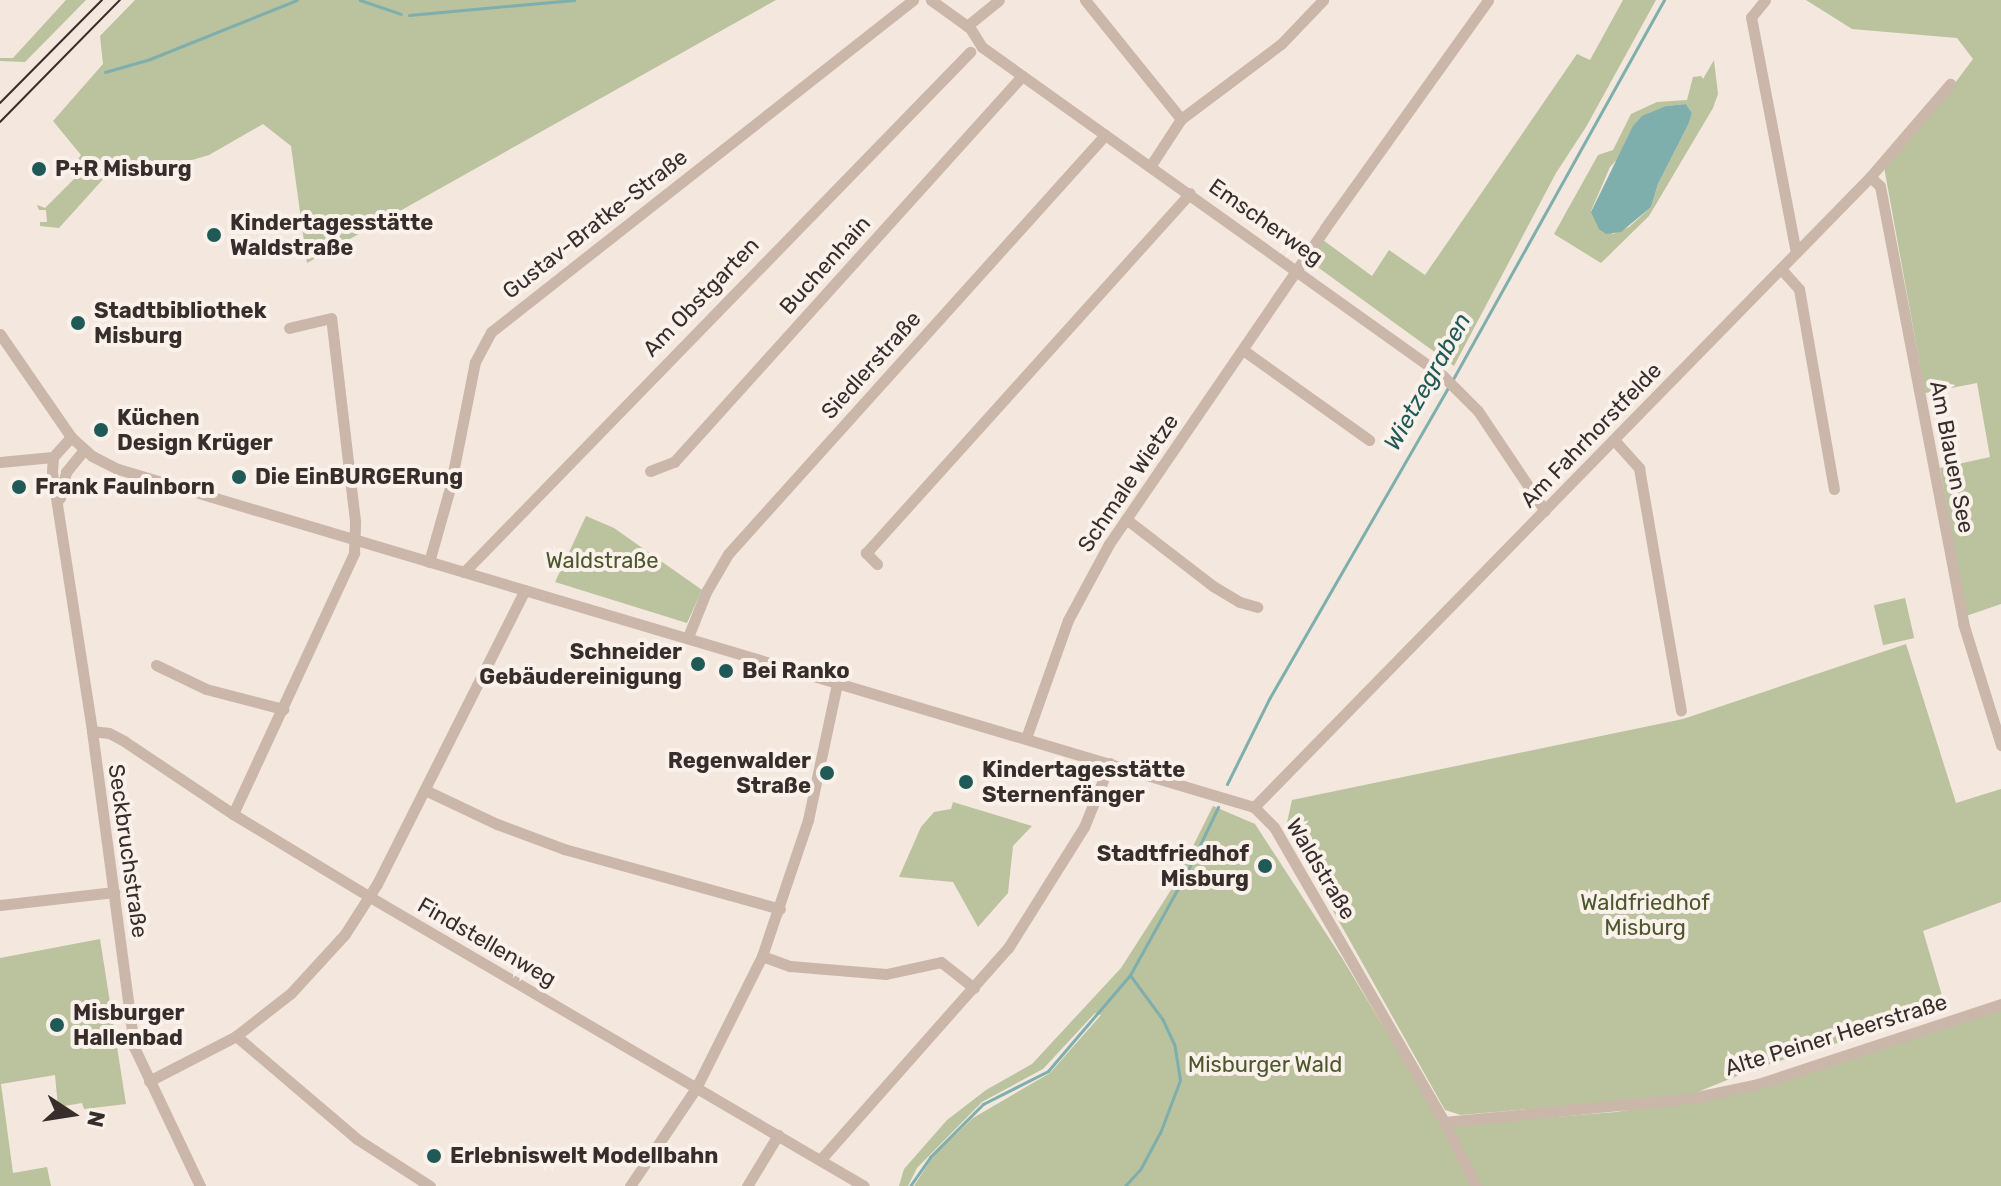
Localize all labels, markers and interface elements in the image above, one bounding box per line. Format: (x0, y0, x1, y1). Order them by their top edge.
street label: Gustav-Bratke-Straße (497, 144, 693, 304)
place label: P+R Misburg (55, 156, 192, 182)
marker: P+R Misburg (30, 160, 48, 178)
street label: Emscherweg (1204, 173, 1328, 271)
place label: Kindertagesstätte Waldstraße (230, 209, 433, 260)
street label: Buchenhain (774, 210, 876, 320)
marker: Kindertagesstätte Waldstraße (205, 226, 223, 244)
street label: Am Obstgarten (638, 232, 764, 362)
place label: Stadtbibliothek Misburg (94, 297, 267, 348)
street label: Siedlerstraße (816, 306, 926, 424)
water label: Wietzegraben (1378, 308, 1478, 456)
marker: Stadtbibliothek Misburg (69, 314, 87, 332)
street label: Am Fahrhorstfelde (1515, 357, 1667, 513)
street label: Am Blauen See (1924, 379, 1980, 535)
place label: Küchen Design Krüger (117, 404, 273, 456)
street label: Schmale Wietze (1072, 409, 1184, 557)
marker: Küchen Design Krüger (92, 421, 110, 439)
place label: Die EinBURGERung (255, 464, 463, 490)
marker: Die EinBURGERung (230, 468, 248, 486)
place label: Frank Faulnborn (35, 474, 215, 500)
marker: Frank Faulnborn (10, 478, 28, 496)
park label: Waldstraße (545, 548, 659, 574)
place label: Schneider Gebäudereinigung (479, 638, 682, 690)
marker: Schneider Gebäudereinigung (689, 655, 707, 673)
place label: Bei Ranko (742, 658, 850, 684)
marker: Bei Ranko (717, 662, 735, 680)
place label: Regenwalder Straße (668, 747, 811, 798)
place label: Kindertagesstätte Sternenfänger (982, 756, 1185, 808)
street label: Seckbruchstraße (103, 762, 153, 940)
marker: Regenwalder Straße (818, 764, 836, 782)
marker: Kindertagesstätte Sternenfänger (957, 773, 975, 791)
street label: Waldstraße (1281, 814, 1361, 924)
place label: Stadtfriedhof Misburg (1097, 840, 1249, 892)
marker: Stadtfriedhof Misburg (1256, 857, 1274, 875)
park label: Waldfriedhof Misburg (1580, 889, 1710, 940)
street label: Findstellenweg (413, 892, 561, 992)
street label: Alte Peiner Heerstraße (1721, 989, 1951, 1081)
place label: Misburger Hallenbad (73, 999, 185, 1050)
marker: Misburger Hallenbad (48, 1016, 66, 1034)
park label: Misburger Wald (1187, 1052, 1343, 1078)
north arrow (32, 1074, 112, 1154)
text: N (81, 1109, 111, 1130)
place label: Erlebniswelt Modellbahn (450, 1143, 718, 1169)
marker: Erlebniswelt Modellbahn (425, 1147, 443, 1165)

